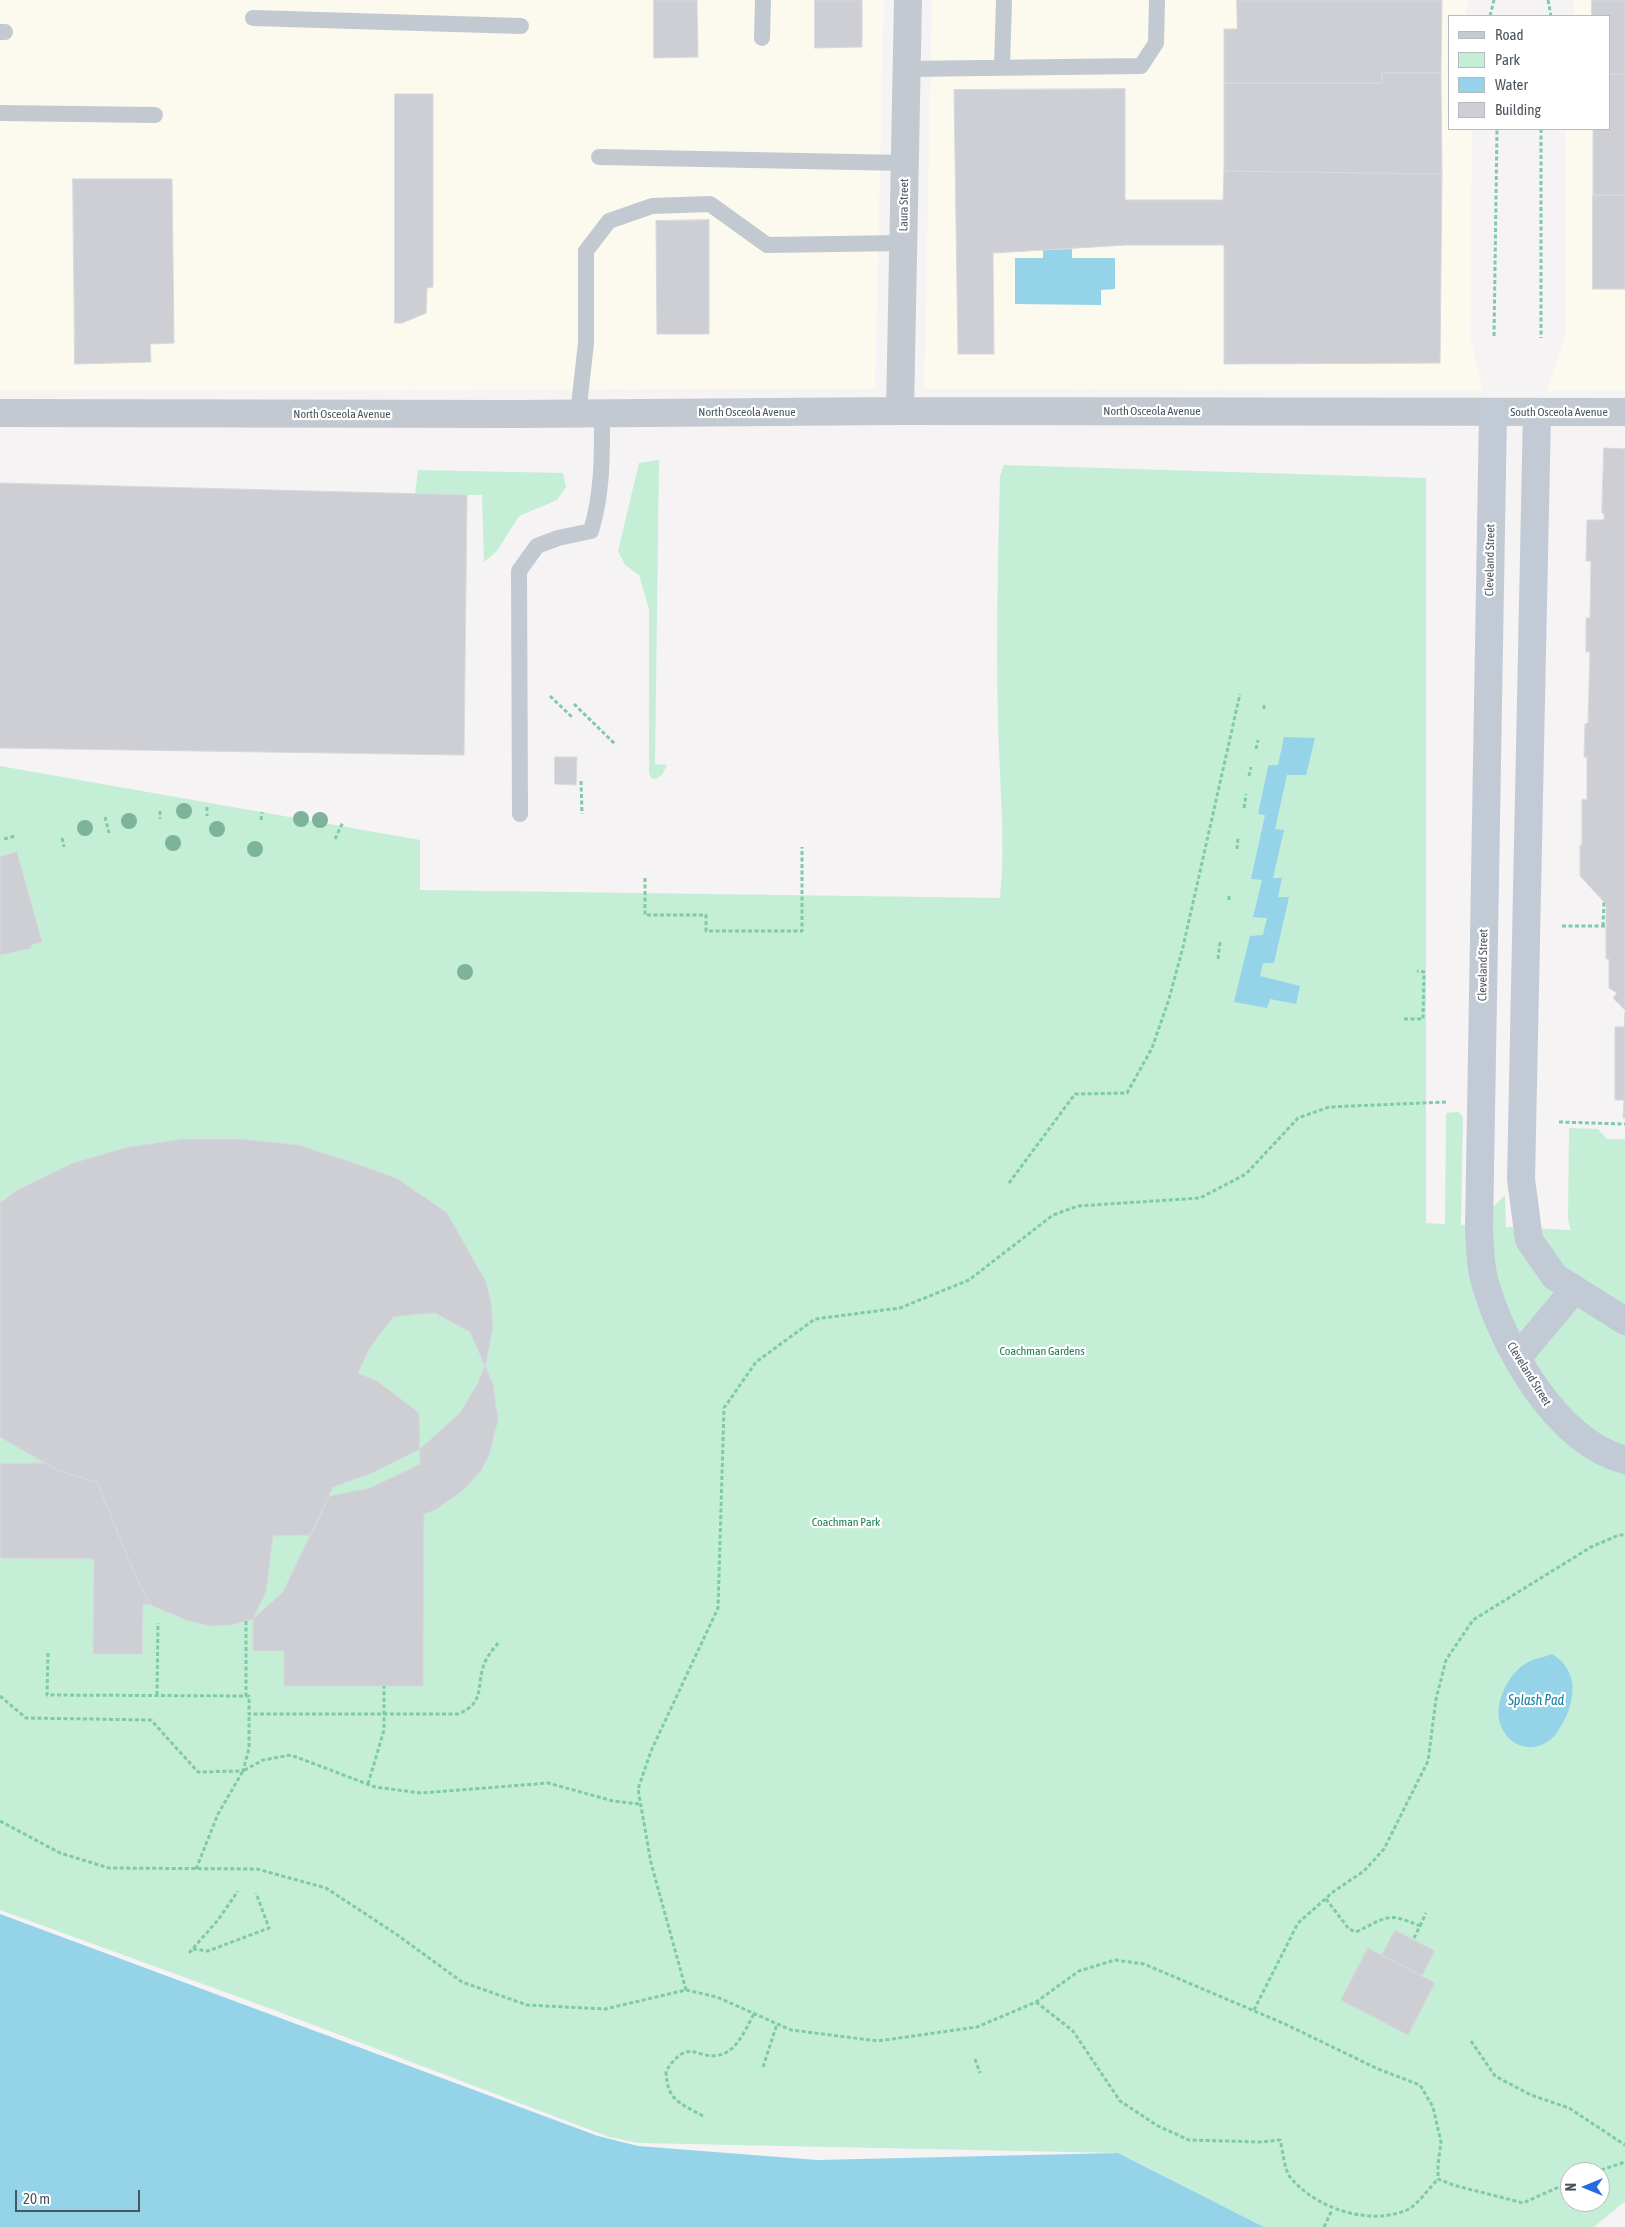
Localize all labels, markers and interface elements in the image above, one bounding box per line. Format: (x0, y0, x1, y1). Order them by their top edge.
legend (1448, 15, 1610, 130)
text: Road (1495, 26, 1524, 43)
text: Park (1495, 51, 1520, 68)
text: Water (1495, 76, 1528, 93)
text: Building (1495, 101, 1541, 118)
street label: Laura Street (896, 178, 912, 232)
street label: North Osceola Avenue (1103, 404, 1201, 418)
street label: North Osceola Avenue (698, 405, 796, 419)
street label: South Osceola Avenue (1510, 405, 1608, 419)
street label: North Osceola Avenue (293, 407, 391, 421)
street label: Cleveland Street (1482, 524, 1498, 596)
street label: Cleveland Street (1475, 929, 1491, 1001)
street label: Cleveland Street (1504, 1340, 1554, 1408)
park label: Coachman Gardens (999, 1344, 1085, 1358)
park label: Coachman Park (812, 1515, 880, 1529)
water label: Splash Pad (1508, 1693, 1564, 1709)
north arrow (1560, 2162, 1610, 2212)
scale bar (18, 2180, 142, 2212)
text: N (1563, 2183, 1579, 2191)
text: 20 m (23, 2190, 50, 2207)

